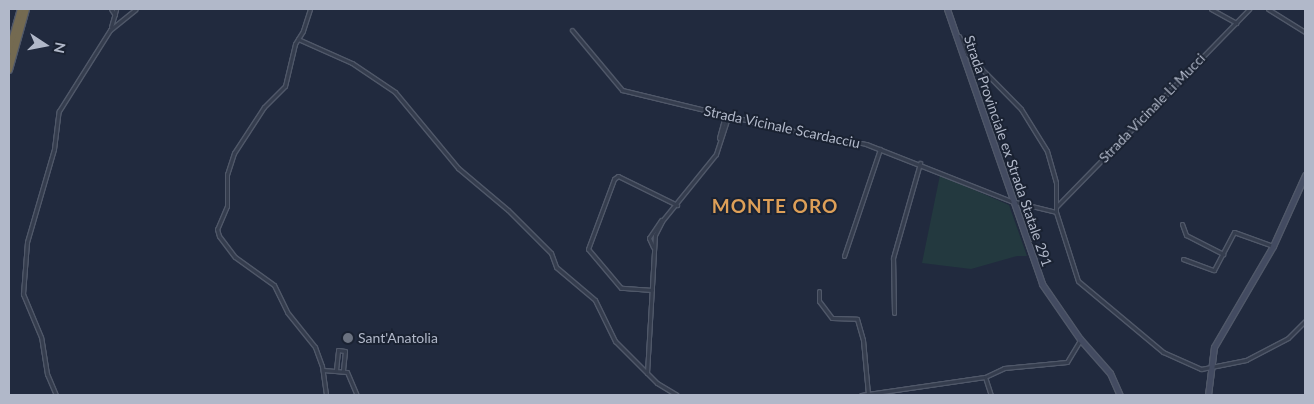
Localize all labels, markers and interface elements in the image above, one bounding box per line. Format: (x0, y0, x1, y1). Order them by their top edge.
north arrow (20, 20, 70, 70)
street label: Strada Provinciale ex Strada Statale 291 (960, 33, 1056, 269)
text: N (51, 41, 70, 55)
street label: Strada Vicinale Li Mucci (1095, 50, 1209, 166)
street label: Strada Vicinale Scardacciu (702, 102, 862, 152)
district label: MONTE ORO (711, 195, 839, 217)
place label: Sant'Anatolia (358, 330, 438, 346)
marker: Sant'Anatolia (342, 332, 354, 344)

